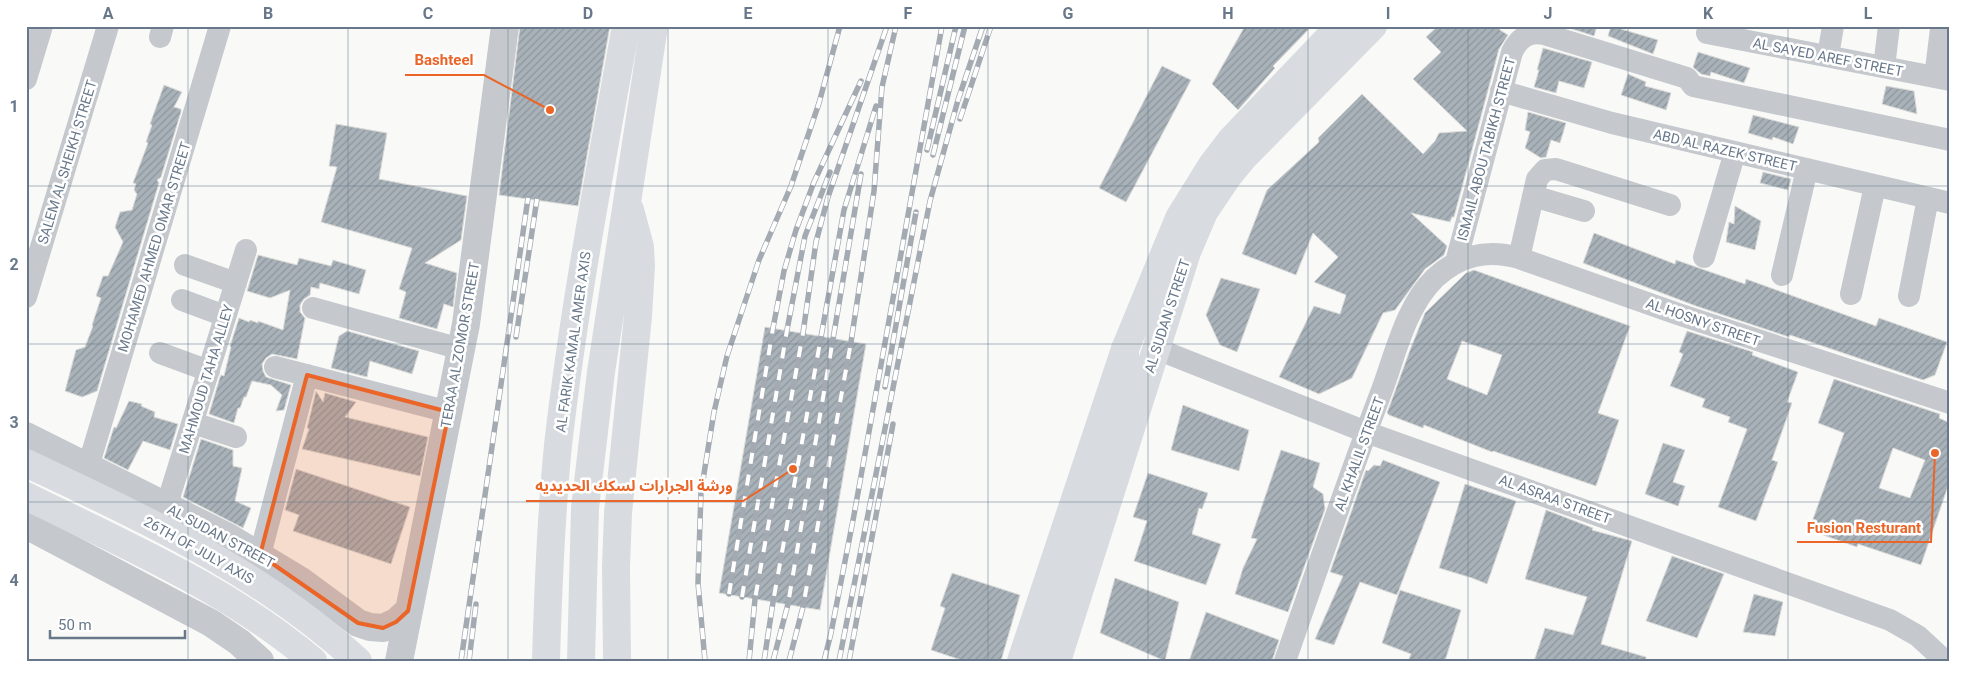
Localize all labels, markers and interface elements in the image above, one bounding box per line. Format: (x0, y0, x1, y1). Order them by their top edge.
text: A (103, 4, 114, 23)
text: B (263, 4, 273, 23)
text: C (423, 4, 433, 23)
text: D (583, 4, 593, 23)
text: E (744, 4, 753, 23)
text: F (904, 4, 913, 23)
text: G (1063, 4, 1074, 23)
text: H (1222, 4, 1234, 23)
text: I (1386, 4, 1390, 23)
text: J (1544, 4, 1552, 23)
text: K (1703, 4, 1714, 23)
text: L (1864, 4, 1873, 23)
street label: AL SAYED AREF STREET (1752, 35, 1905, 80)
callout: Bashteel (405, 45, 484, 75)
text: Bashteel (415, 51, 474, 69)
street label: ISMAIL ABOU TABIKH STREET (1454, 55, 1518, 243)
street label: SALEM AL SHEIKH STREET (34, 77, 100, 246)
text: 1 (9, 97, 19, 116)
street label: ABD AL RAZEK STREET (1652, 126, 1799, 174)
street label: MOHAMED AHMED OMAR STREET (114, 139, 194, 354)
street label: AL FARIK KAMAL AMER AXIS (552, 251, 594, 433)
text: 2 (9, 255, 19, 274)
street label: AL SUDAN STREET (1141, 256, 1193, 375)
street label: TERAA AL ZOMOR STREET (438, 260, 483, 429)
street label: AL HOSNY STREET (1644, 295, 1763, 349)
street label: MAHMOUD TAHA ALLEY (176, 302, 236, 455)
street label: AL KHALIL STREET (1331, 394, 1387, 513)
text: 3 (9, 413, 19, 432)
callout: ورشة الجرارات لسكك الحديديه (526, 471, 743, 501)
street label: AL ASRAA STREET (1497, 471, 1614, 527)
text: ورشة الجرارات لسكك الحديديه (535, 477, 733, 495)
street label: AL SUDAN STREET (165, 501, 278, 571)
callout: Fusion Resturant (1797, 512, 1931, 542)
street label: 26TH OF JULY AXIS (141, 513, 257, 587)
text: Fusion Resturant (1807, 519, 1921, 537)
text: 4 (9, 571, 19, 590)
scale bar (50, 607, 185, 639)
text: 50 m (58, 616, 92, 634)

